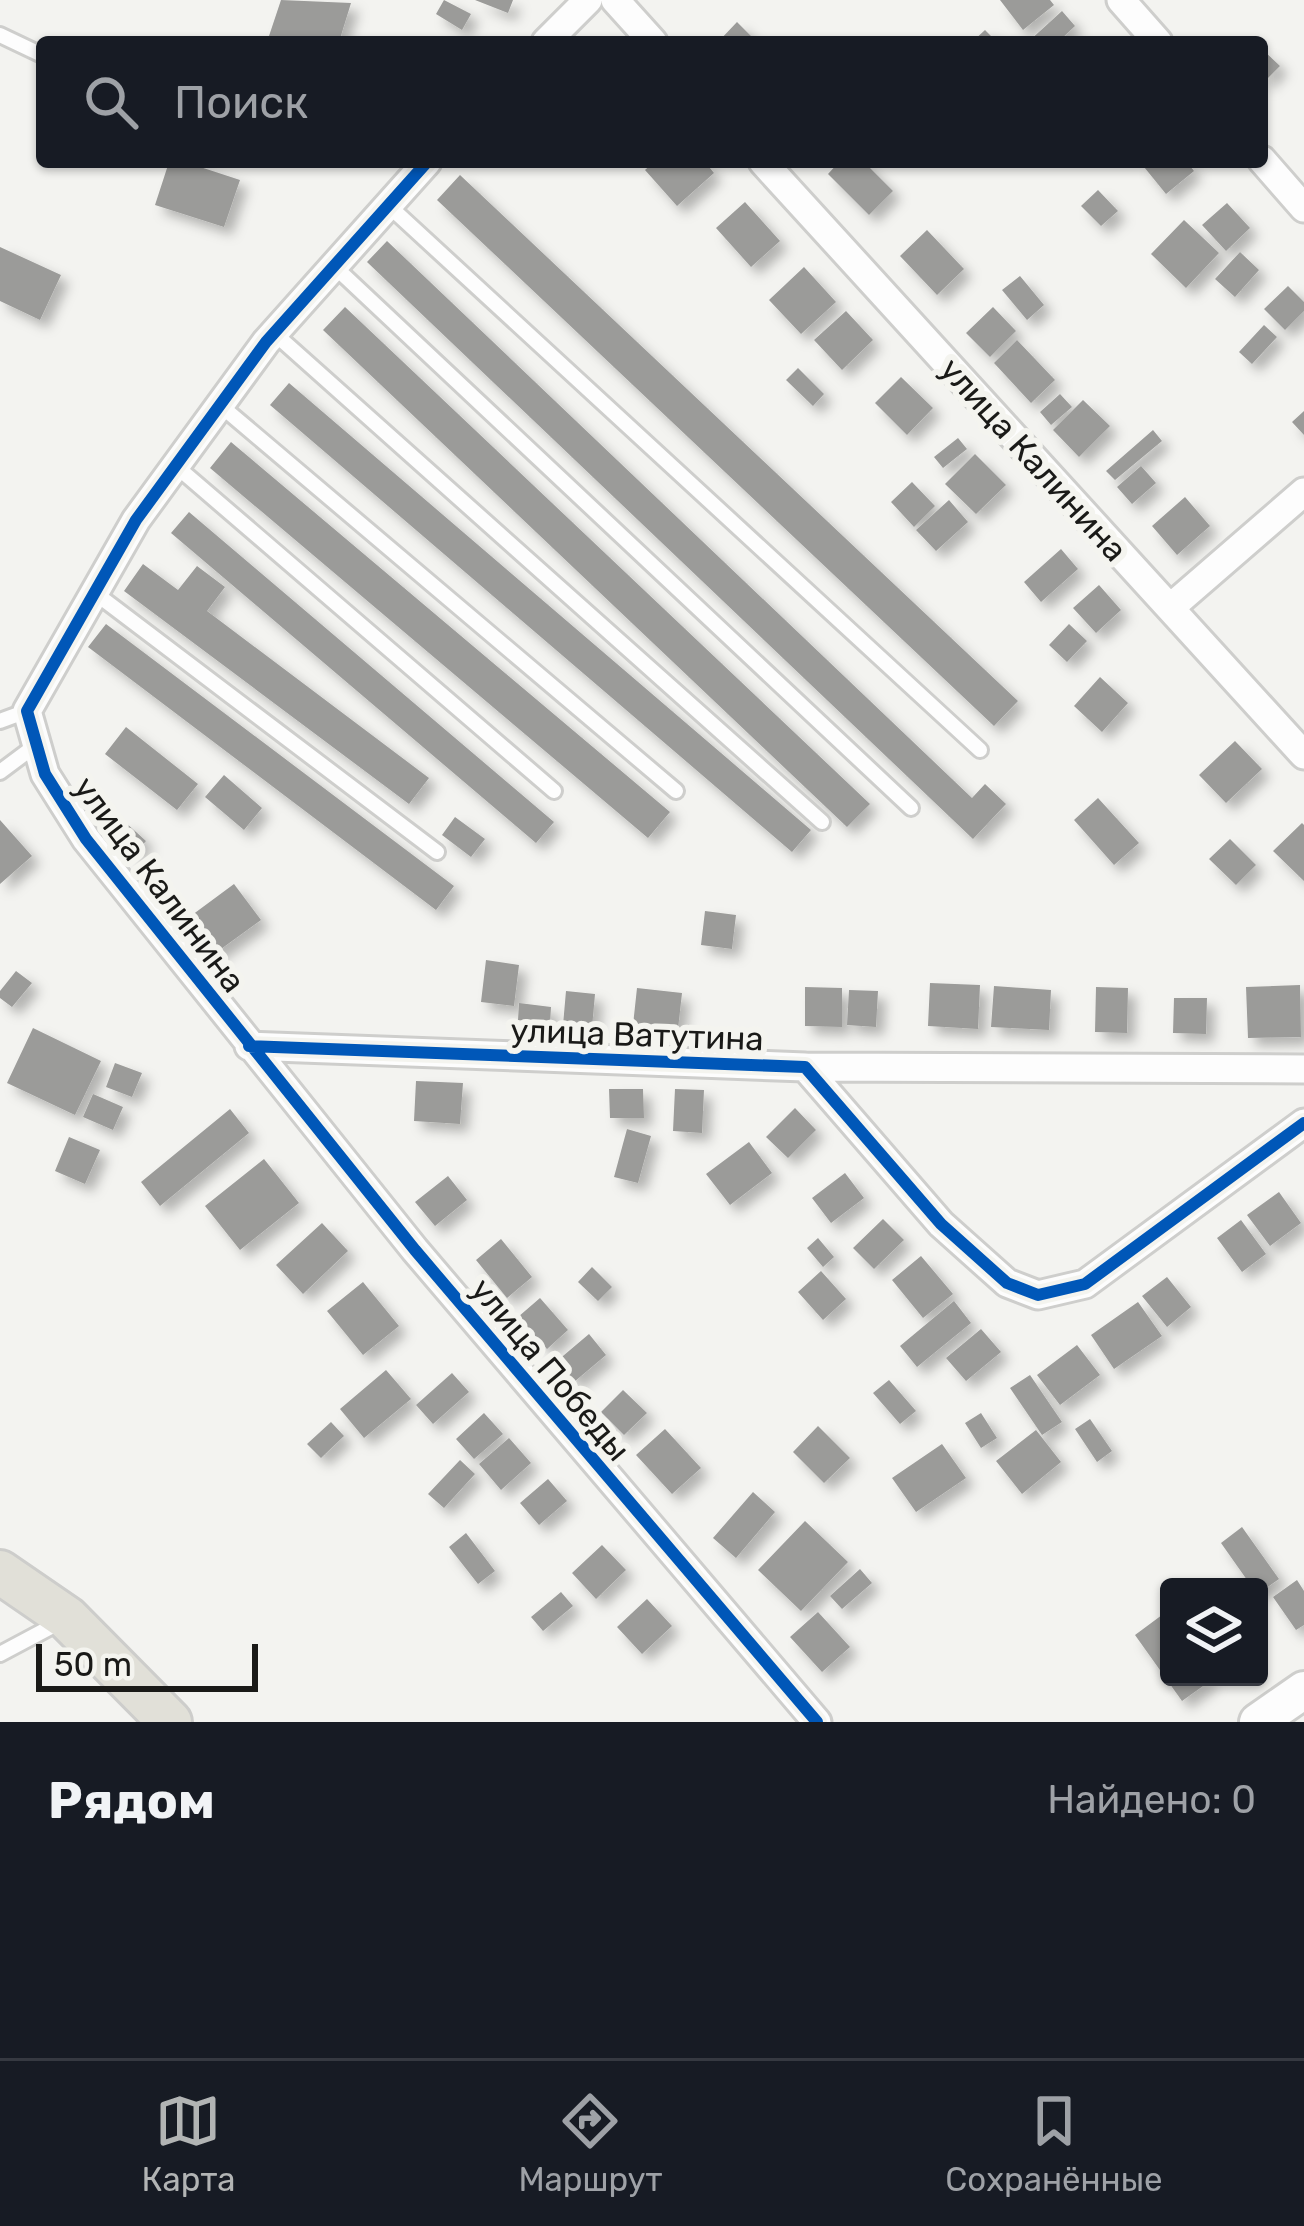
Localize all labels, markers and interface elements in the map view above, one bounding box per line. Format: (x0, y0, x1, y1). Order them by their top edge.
search box (36, 36, 1268, 168)
icon: search (78, 69, 144, 135)
text: Поиск (174, 76, 308, 129)
street label: улица Калинина (932, 350, 1135, 569)
street label: улица Калинина (66, 769, 253, 1000)
street label: улица Ватутина (510, 1011, 764, 1058)
street label: улица Победы (463, 1270, 638, 1469)
map controls (1160, 1578, 1268, 1686)
button: layers (1160, 1578, 1268, 1686)
scale bar (36, 1638, 258, 1691)
text: 50 m (54, 1645, 132, 1684)
text: Рядом (48, 1770, 215, 1831)
text: Найдено: 0 (1047, 1777, 1256, 1823)
tab: Карта (141, 2088, 236, 2199)
tab: Маршрут (518, 2088, 662, 2199)
tab: Сохранённые (945, 2088, 1163, 2199)

